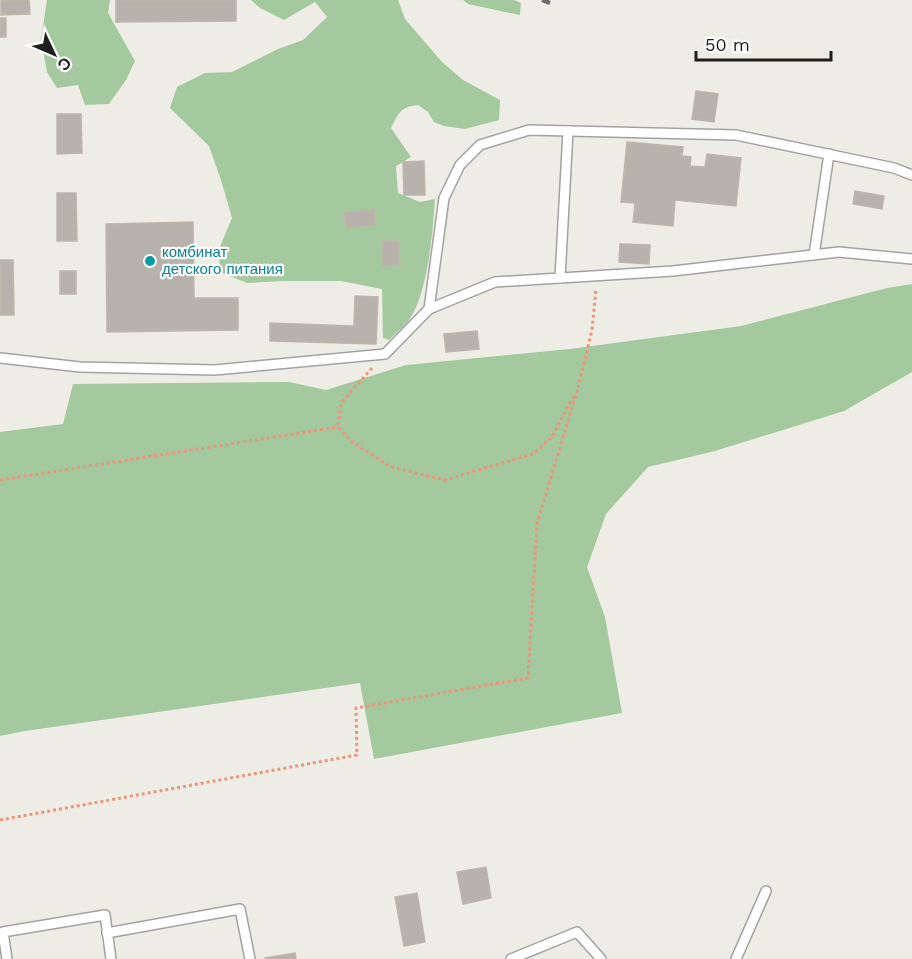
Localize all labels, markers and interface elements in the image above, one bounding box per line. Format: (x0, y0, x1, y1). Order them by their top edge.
north arrow (24, 24, 84, 84)
scale bar (696, 24, 831, 62)
text: 50 m (705, 34, 750, 55)
text: С (53, 53, 75, 75)
place label: комбинат детского питания (162, 243, 283, 278)
marker: комбинат детского питания (143, 254, 157, 268)

